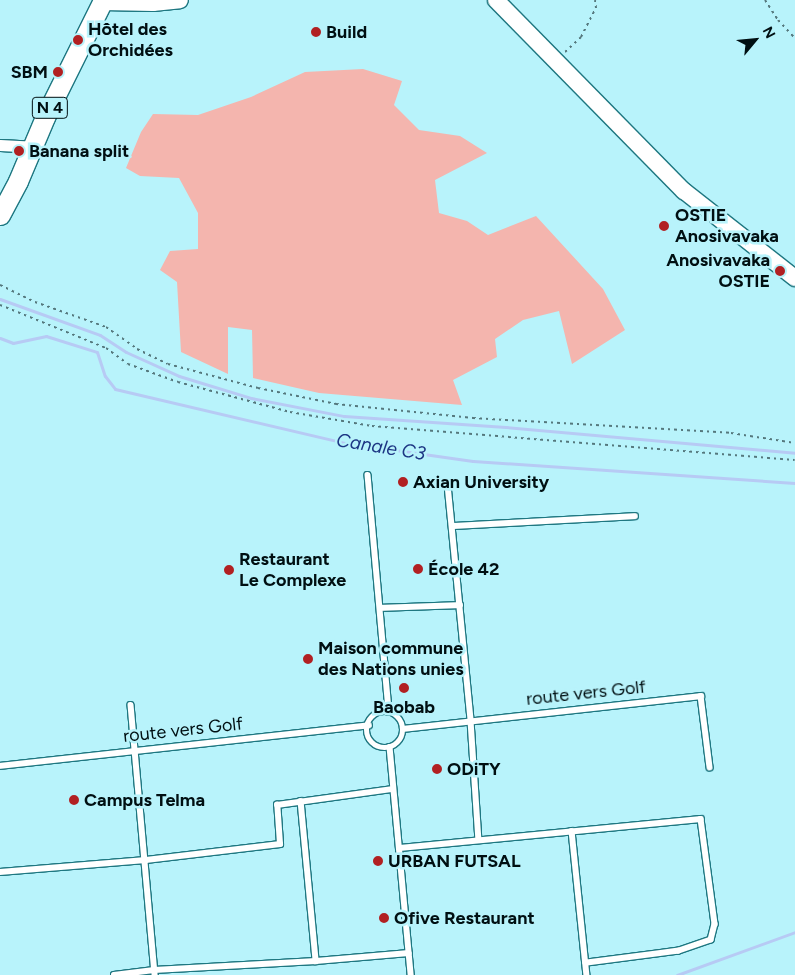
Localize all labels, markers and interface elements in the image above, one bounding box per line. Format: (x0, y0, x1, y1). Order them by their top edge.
north arrow (730, 15, 780, 65)
place label: Hôtel des Orchidées (88, 19, 173, 62)
place label: Build (326, 21, 367, 43)
text: N (759, 24, 779, 41)
marker: Build (310, 26, 322, 38)
marker: Hôtel des Orchidées (72, 34, 84, 46)
place label: SBM (11, 61, 48, 83)
marker: SBM (52, 66, 64, 78)
road number: N 4 (31, 95, 69, 122)
place label: Banana split (29, 140, 129, 162)
marker: Banana split (13, 145, 25, 157)
place label: OSTIE Anosivavaka (675, 205, 779, 248)
marker: OSTIE Anosivavaka (657, 219, 671, 233)
place label: Anosivavaka OSTIE (666, 250, 770, 292)
marker: Anosivavaka OSTIE (774, 265, 786, 277)
water label: Canale C3 (335, 429, 427, 465)
place label: Axian University (413, 471, 549, 493)
marker: Axian University (397, 476, 409, 488)
place label: Restaurant Le Complexe (239, 549, 346, 592)
place label: École 42 (428, 558, 499, 580)
marker: École 42 (412, 563, 424, 575)
marker: Restaurant Le Complexe (223, 564, 235, 576)
place label: Maison commune des Nations unies (318, 638, 464, 681)
marker: Maison commune des Nations unies (302, 653, 314, 665)
street label: route vers Golf (525, 676, 647, 710)
marker: Baobab (398, 682, 410, 694)
place label: Baobab (373, 696, 435, 718)
street label: route vers Golf (122, 713, 244, 747)
place label: ODiTY (447, 758, 501, 780)
marker: ODiTY (431, 763, 443, 775)
place label: Campus Telma (84, 789, 205, 811)
marker: Campus Telma (68, 794, 80, 806)
place label: URBAN FUTSAL (388, 850, 521, 872)
marker: URBAN FUTSAL (372, 855, 384, 867)
place label: Ofive Restaurant (394, 907, 535, 929)
marker: Ofive Restaurant (378, 912, 390, 924)

